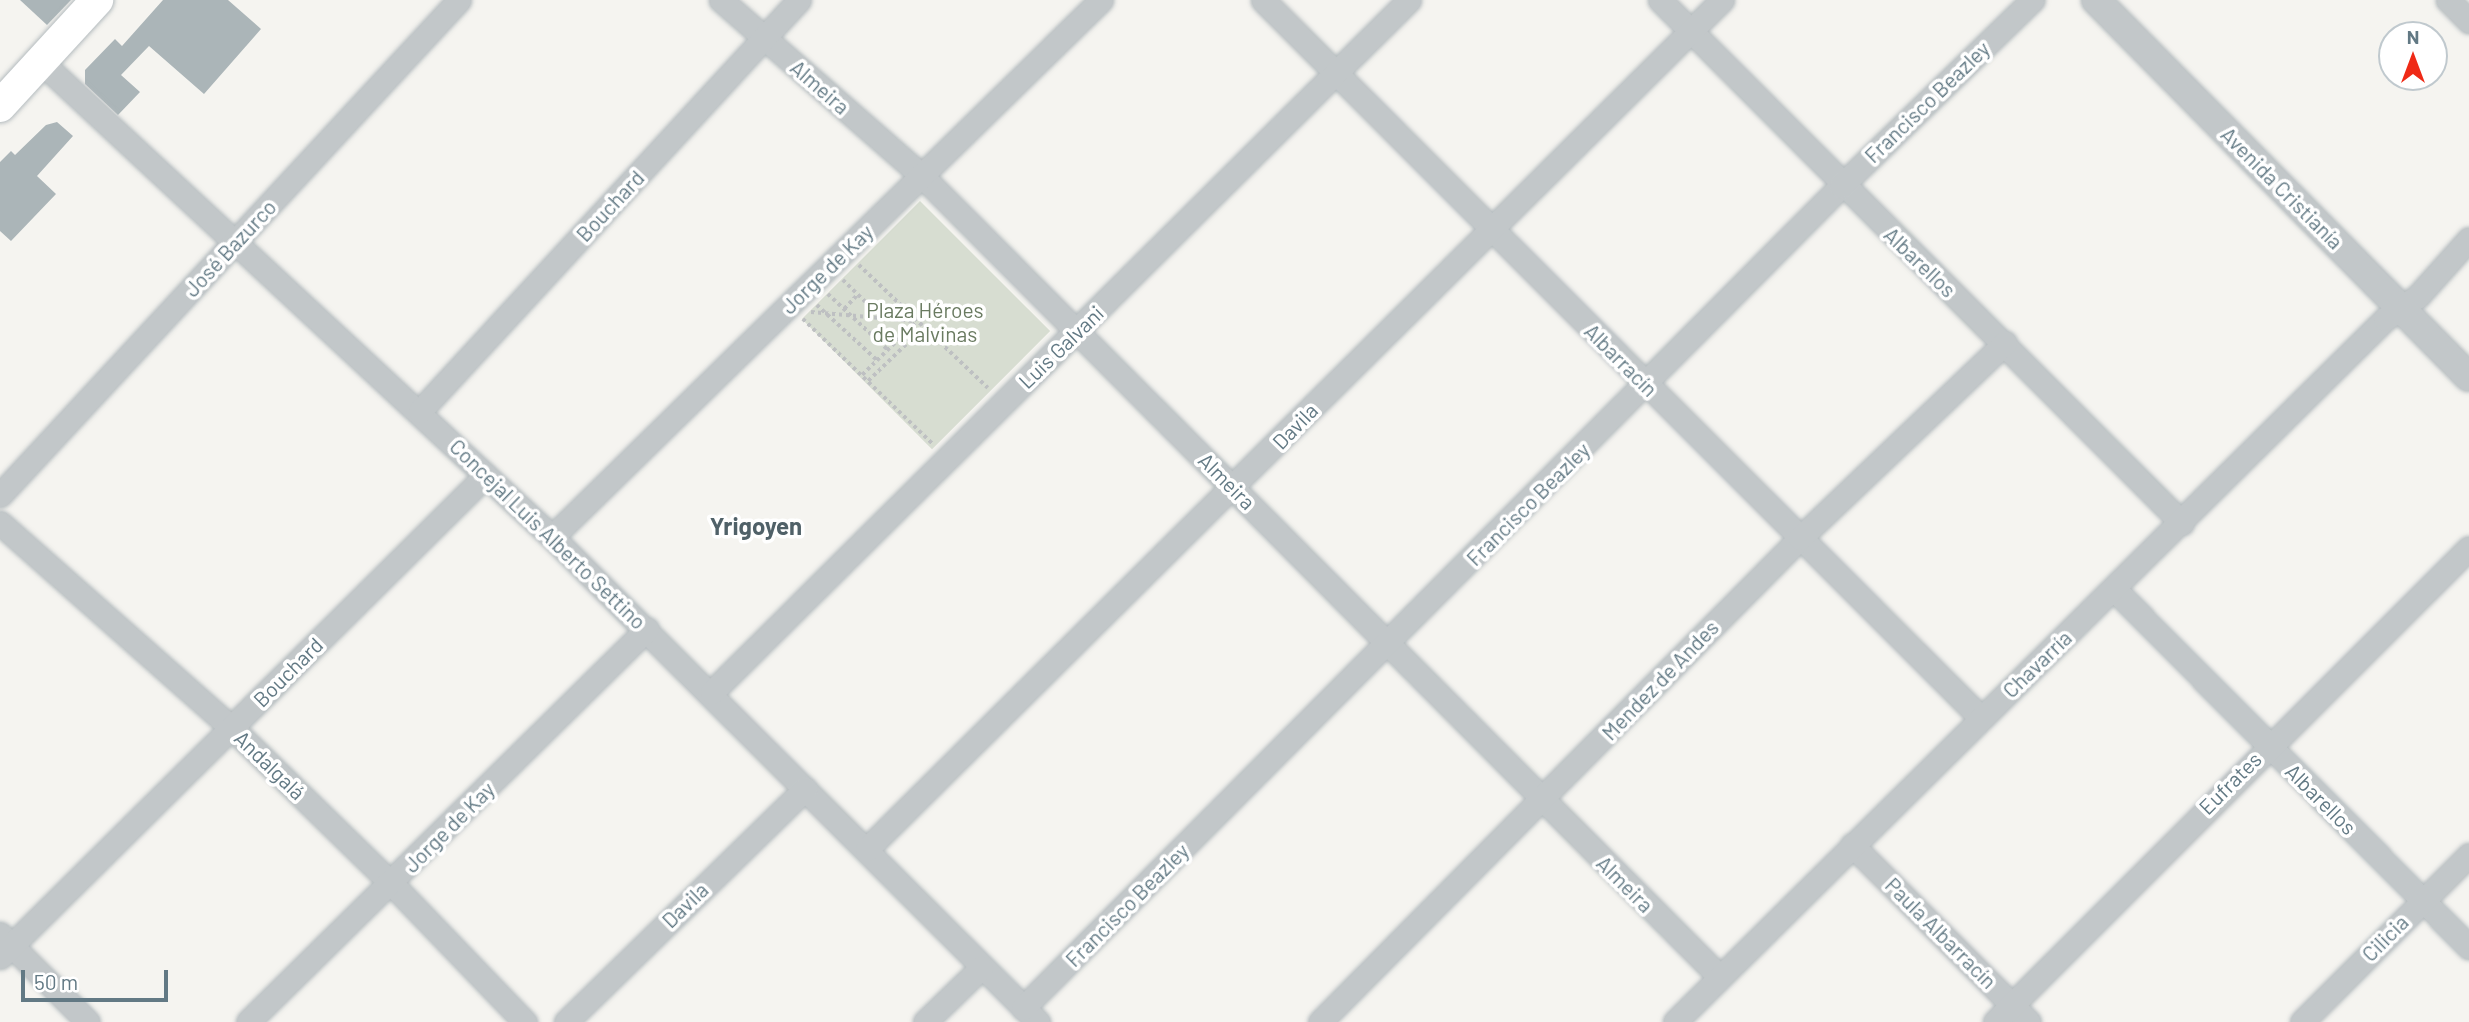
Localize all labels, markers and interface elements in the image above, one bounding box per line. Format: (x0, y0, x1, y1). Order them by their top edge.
north arrow (2378, 21, 2448, 91)
text: N (2407, 25, 2419, 48)
street label: Francisco Beazley (1859, 36, 1995, 168)
street label: Almeira (785, 55, 855, 119)
street label: Avenida Cristianía (2216, 122, 2348, 254)
street label: Bouchard (571, 165, 649, 247)
street label: José Bazurco (179, 194, 281, 302)
street label: Jorge de Kay (776, 219, 878, 319)
street label: Albarellos (1879, 222, 1961, 302)
park label: Plaza Héroes de Malvinas (866, 297, 984, 347)
street label: Luis Galvani (1013, 300, 1109, 394)
street label: Albarracín (1579, 318, 1663, 402)
street label: Davila (1267, 398, 1323, 454)
street label: Concejal Luis Alberto Settino (445, 434, 651, 634)
street label: Francisco Beazley (1461, 437, 1595, 571)
street label: Almeira (1193, 447, 1261, 515)
district label: Yrigoyen (710, 512, 802, 540)
street label: Mendez de Andes (1596, 615, 1724, 745)
street label: Chavarría (1997, 625, 2077, 703)
street label: Bouchard (248, 632, 328, 712)
street label: Andalgalá (229, 725, 311, 805)
street label: Eufrates (2193, 746, 2267, 820)
street label: Albarellos (2280, 758, 2362, 840)
street label: Jorge de Kay (399, 777, 499, 877)
street label: Francisco Beazley (1060, 838, 1194, 972)
street label: Almeira (1591, 850, 1659, 918)
street label: Paula Albarracín (1880, 872, 2002, 994)
street label: Davila (657, 877, 713, 933)
street label: Cilicia (2357, 910, 2413, 966)
scale bar (24, 956, 172, 1000)
text: 50 m (34, 969, 78, 994)

